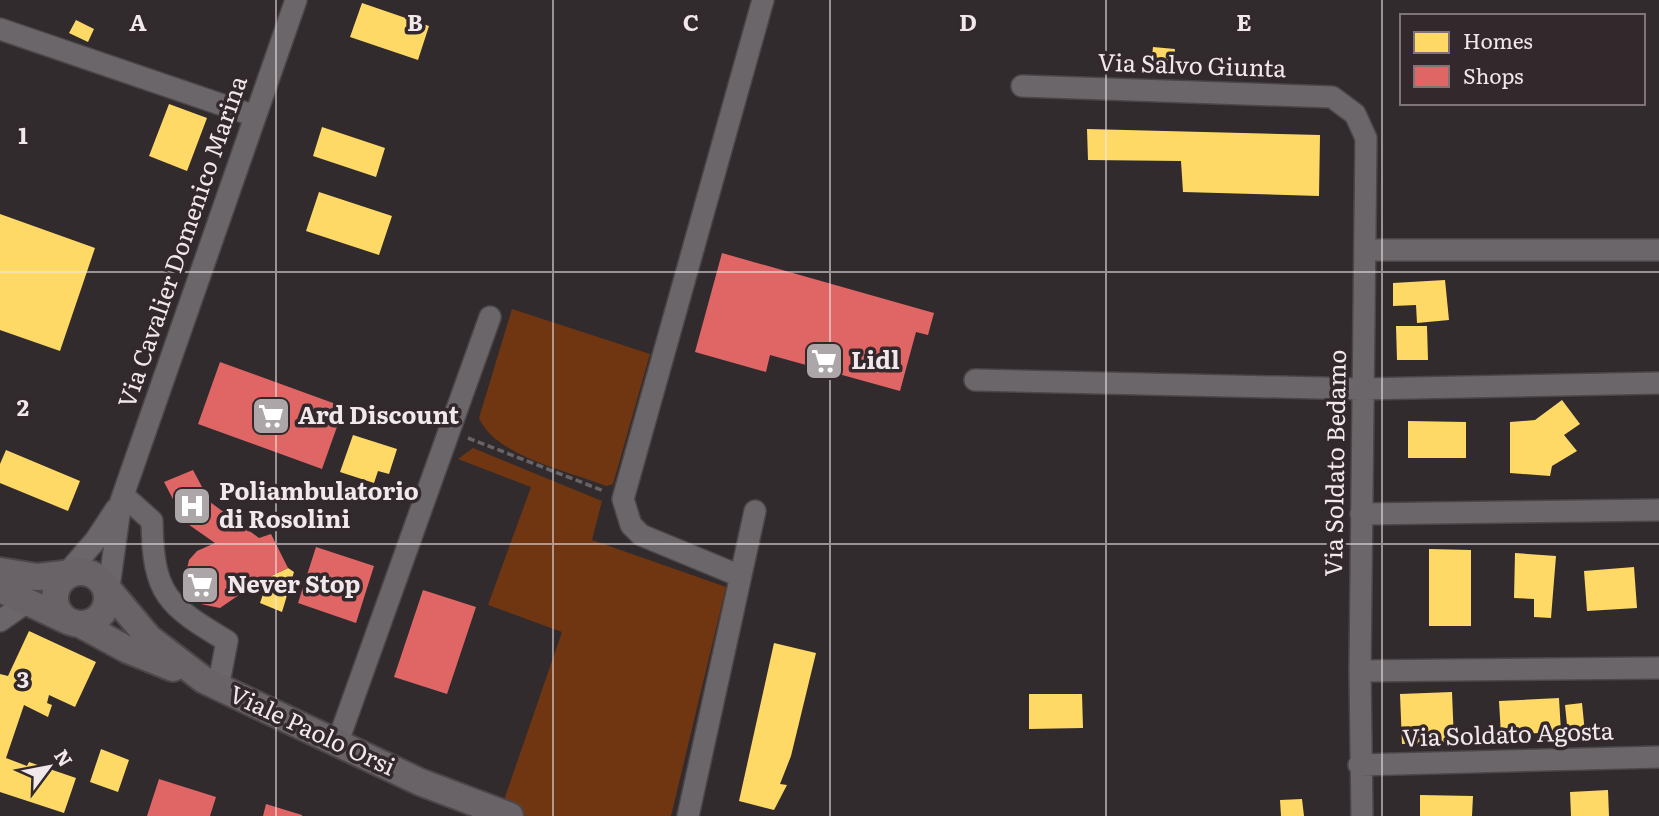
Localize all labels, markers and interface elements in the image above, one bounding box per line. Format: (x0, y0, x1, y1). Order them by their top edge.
text: A (129, 4, 147, 38)
text: B (407, 4, 423, 38)
text: C (683, 4, 699, 38)
text: D (959, 4, 977, 38)
text: E (1236, 4, 1252, 38)
legend (1400, 14, 1645, 105)
text: Homes (1463, 24, 1533, 55)
street label: Via Salvo Giunta (1097, 43, 1287, 84)
text: Shops (1463, 59, 1524, 90)
street label: Via Cavalier Domenico Marina (107, 70, 254, 412)
text: 1 (18, 117, 28, 151)
supermarket icon: Lidl (803, 340, 845, 382)
place label: Lidl (851, 341, 900, 376)
street label: Via Soldato Bedamo (1314, 349, 1353, 577)
text: 2 (17, 389, 29, 423)
supermarket icon: Ard Discount (250, 395, 292, 437)
place label: Ard Discount (298, 396, 459, 431)
place label: Poliambulatorio di Rosolini (219, 472, 419, 535)
hospital icon: Poliambulatorio di Rosolini (171, 485, 213, 527)
supermarket icon: Never Stop (179, 564, 221, 606)
place label: Never Stop (227, 565, 360, 600)
text: 3 (17, 661, 29, 695)
street label: Viale Paolo Orsi (224, 675, 402, 783)
street label: Via Soldato Agosta (1402, 711, 1614, 754)
north arrow (14, 732, 84, 802)
text: N (48, 743, 80, 772)

